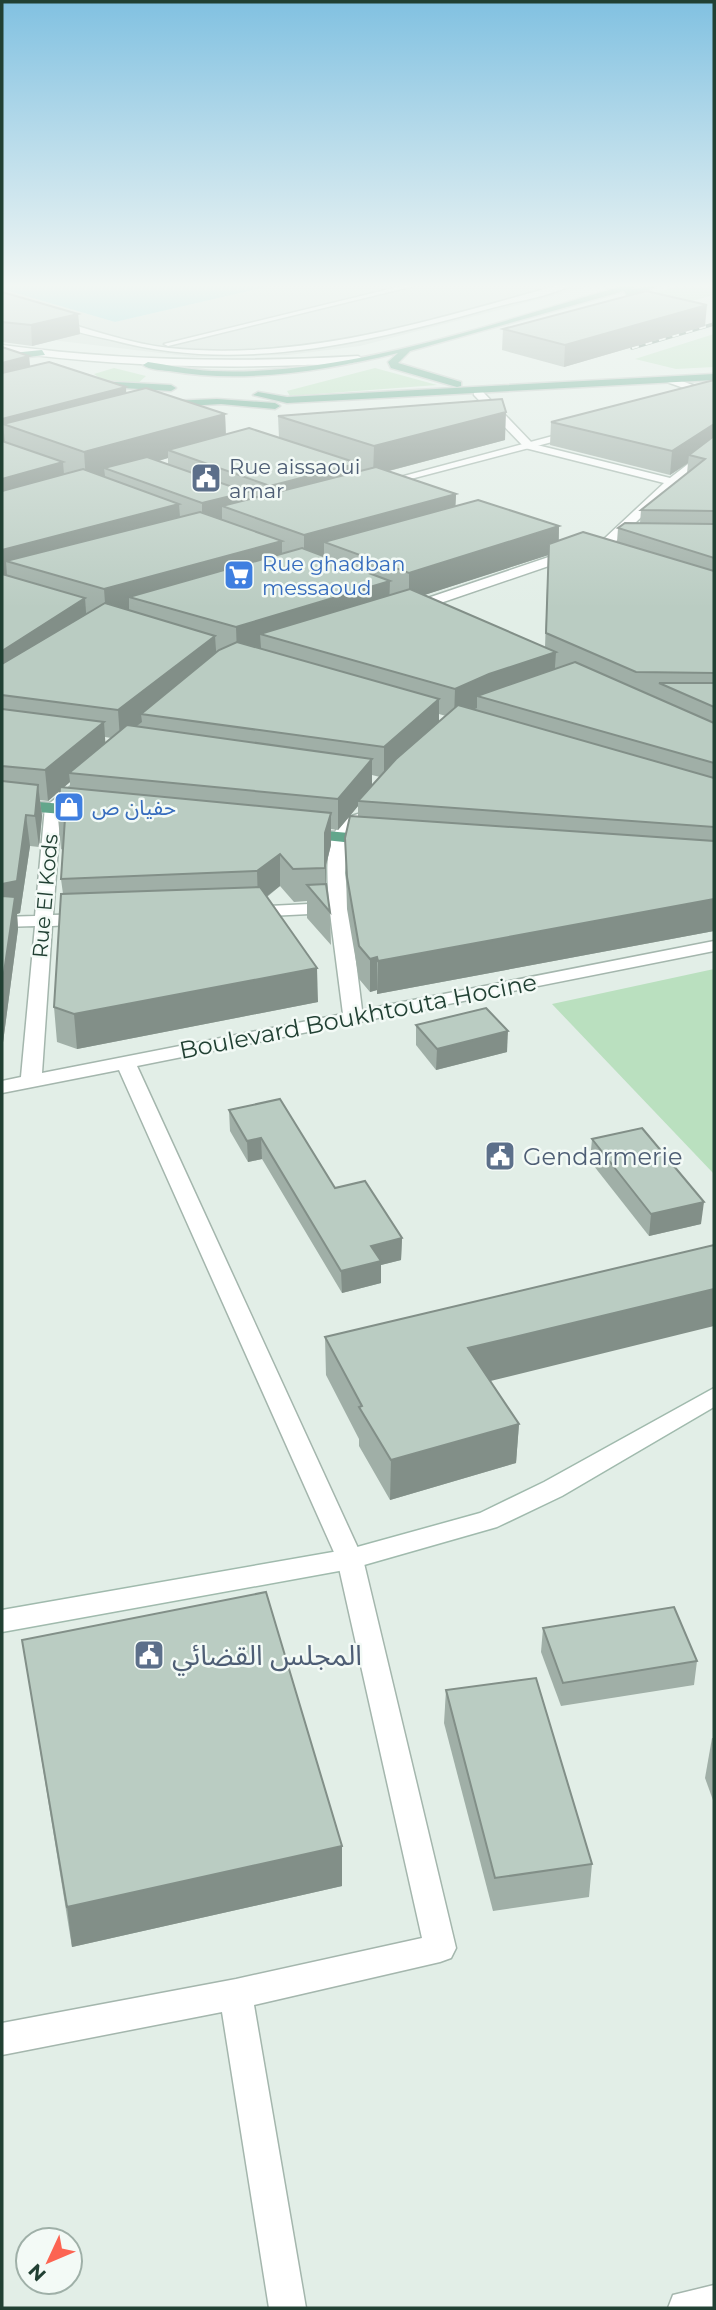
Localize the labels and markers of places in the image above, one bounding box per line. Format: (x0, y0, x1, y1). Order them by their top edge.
place label: Rue aissaoui amar (229, 454, 360, 503)
public building icon: Rue aissaoui amar (189, 461, 223, 495)
place label: Rue ghadban messaoud (262, 551, 405, 600)
supermarket icon: Rue ghadban messaoud (222, 558, 256, 592)
shop icon: حفيان ص (52, 790, 86, 824)
place label: حفيان ص (92, 795, 176, 820)
public building icon: Gendarmerie (483, 1139, 517, 1173)
place label: Gendarmerie (523, 1142, 683, 1171)
public building icon: المجلس القضائي (132, 1638, 166, 1672)
place label: المجلس القضائي (172, 1638, 362, 1676)

